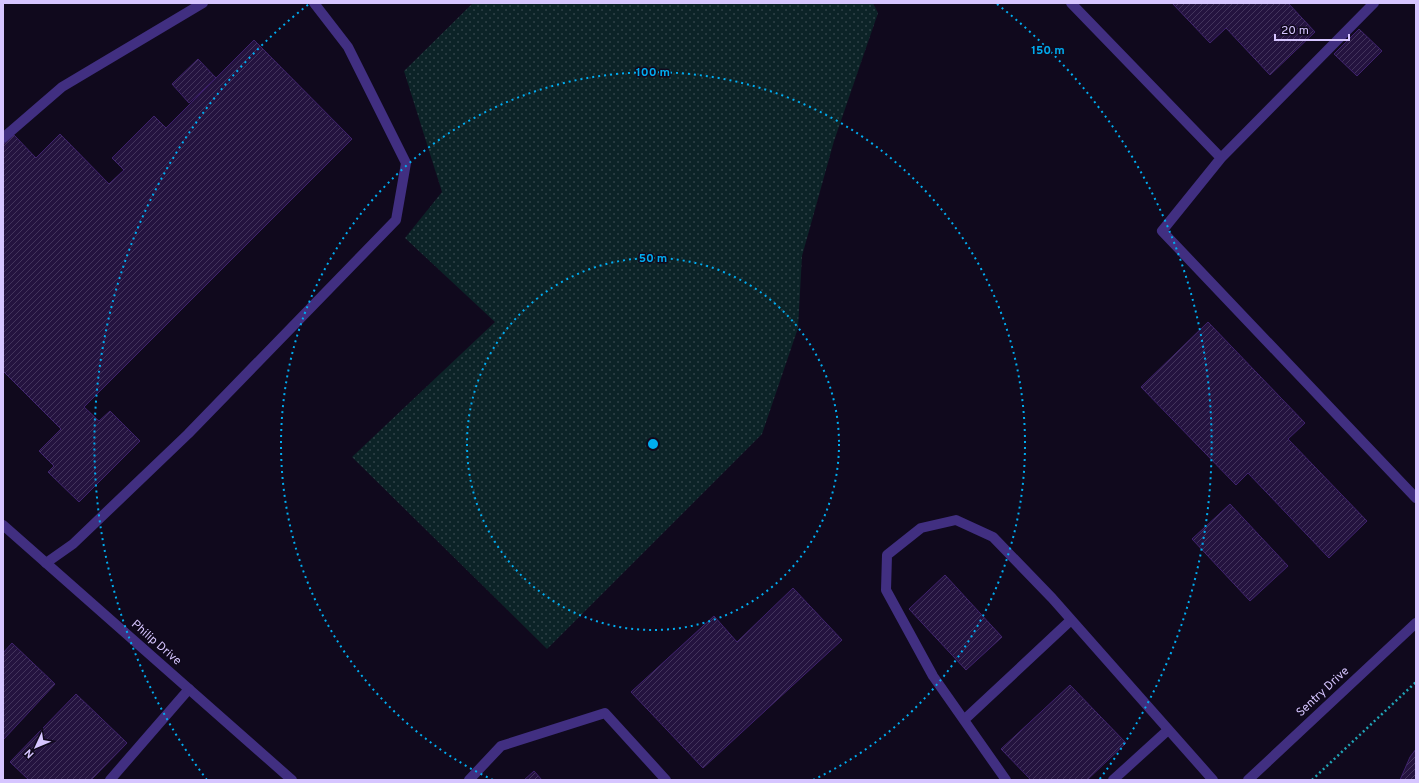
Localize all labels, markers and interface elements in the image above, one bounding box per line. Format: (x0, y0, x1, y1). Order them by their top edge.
scale bar (1275, 16, 1349, 42)
text: 20 m (1281, 23, 1309, 39)
text: 150 m (1031, 43, 1065, 59)
text: 100 m (636, 65, 670, 81)
text: 50 m (639, 251, 667, 267)
centre of rings (646, 437, 660, 451)
street label: Philip Drive (128, 617, 184, 669)
street label: Sentry Drive (1293, 663, 1353, 721)
north arrow (16, 727, 56, 767)
text: N (22, 746, 37, 761)

